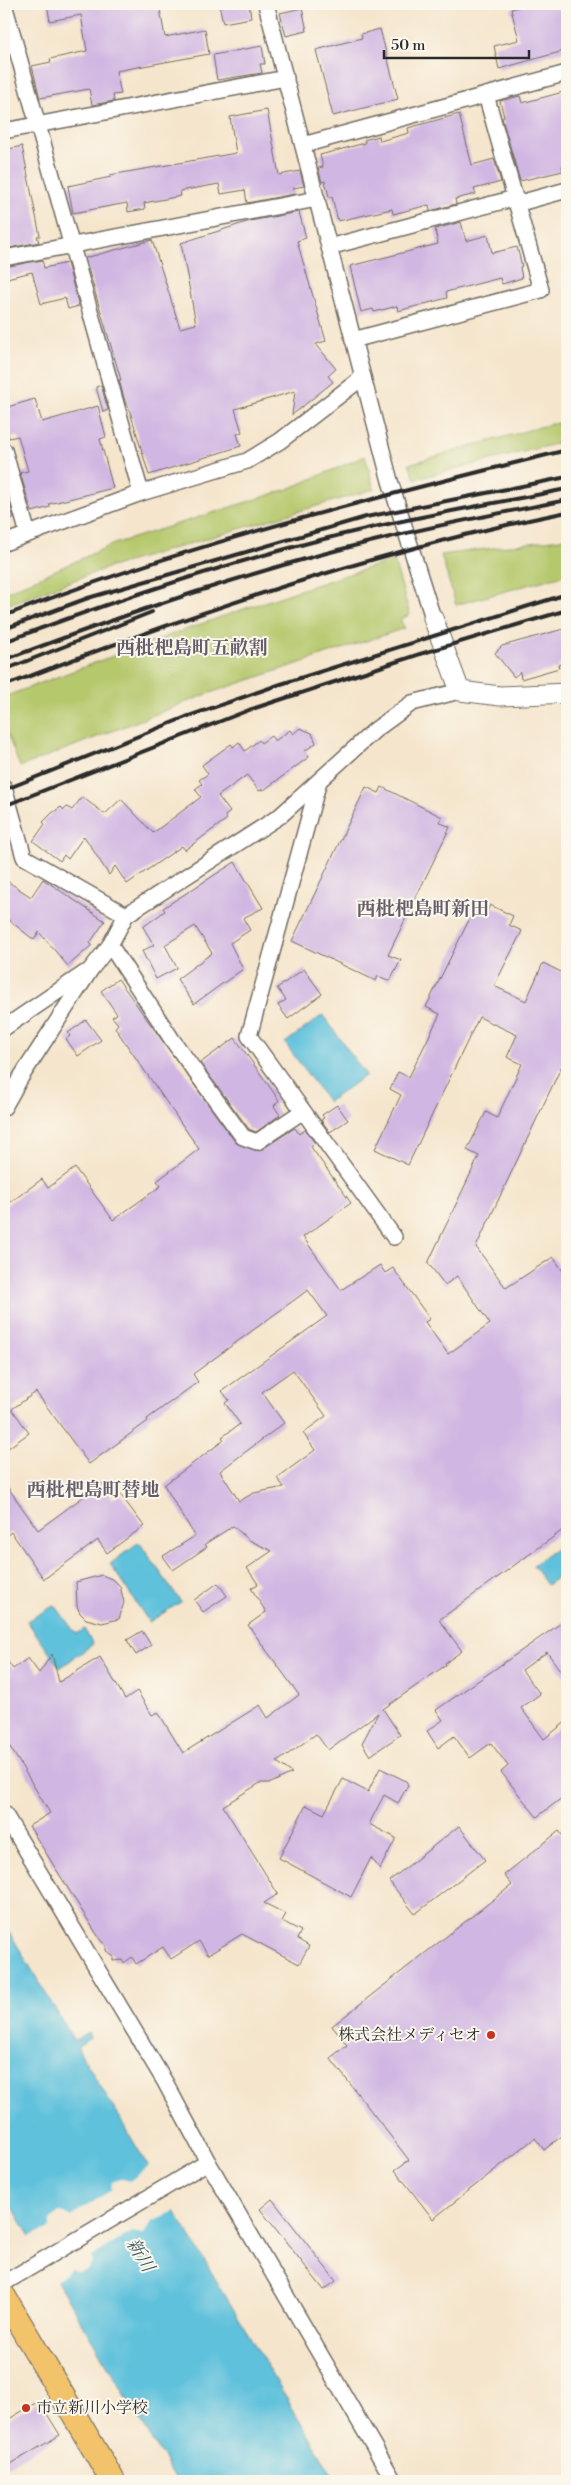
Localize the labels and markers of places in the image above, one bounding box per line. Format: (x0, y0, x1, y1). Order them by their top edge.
place label: 株式会社メディセオ (338, 2025, 481, 2045)
marker: 株式会社メディセオ (485, 2029, 497, 2041)
place label: 市立新川小学校 (36, 2398, 148, 2418)
marker: 市立新川小学校 (20, 2402, 32, 2414)

